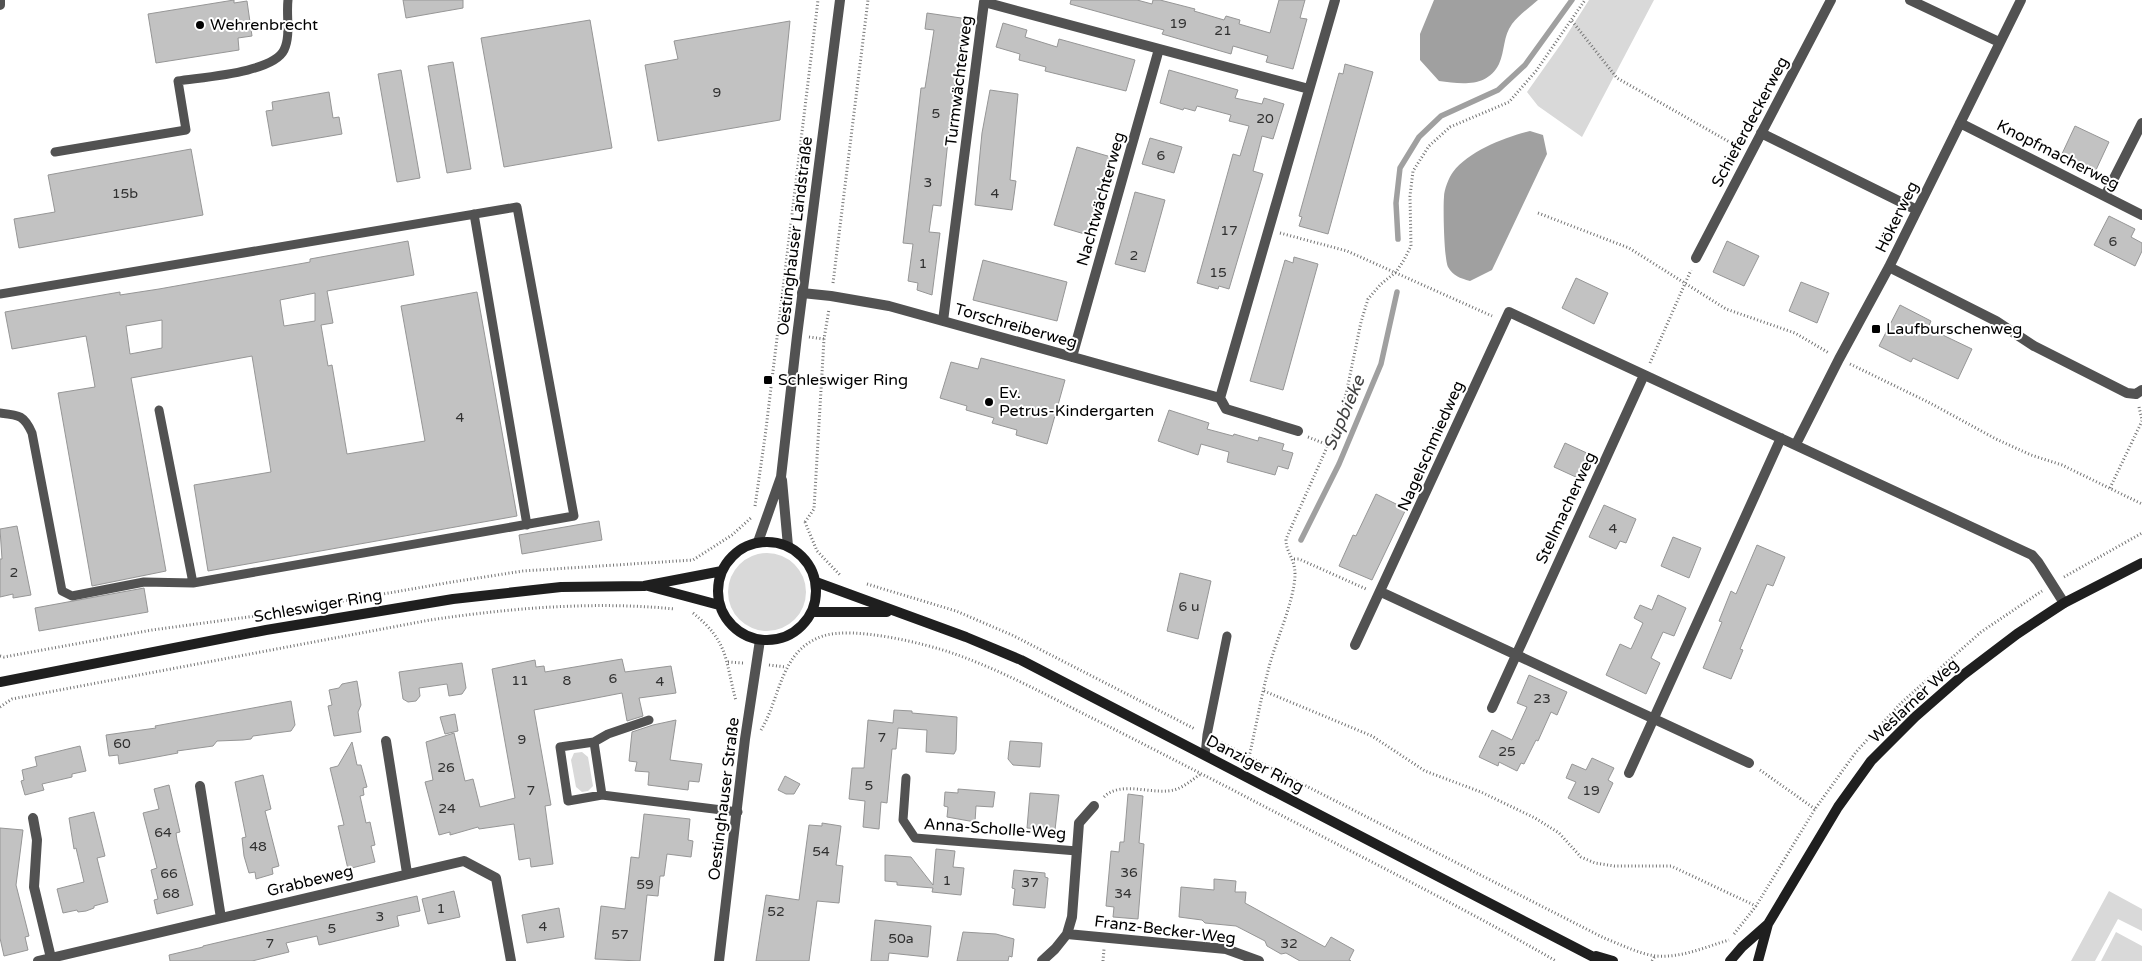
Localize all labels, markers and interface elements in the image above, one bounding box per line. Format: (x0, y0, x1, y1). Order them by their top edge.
street label: Turmwächterweg (941, 14, 977, 148)
place label: Wehrenbrecht (210, 15, 318, 35)
house number: 19 (1169, 15, 1187, 32)
marker: Wehrenbrecht (194, 19, 206, 31)
house number: 21 (1214, 22, 1232, 39)
street label: Schieferdeckerweg (1707, 53, 1793, 191)
house number: 9 (713, 84, 721, 101)
house number: 5 (932, 105, 940, 122)
house number: 20 (1256, 110, 1274, 127)
street label: Knopfmacherweg (1993, 115, 2123, 195)
street label: Nachtwächterweg (1072, 130, 1130, 268)
street label: Oestinghauser Landstraße (773, 135, 817, 337)
house number: 6 (1157, 147, 1166, 164)
house number: 3 (924, 174, 932, 191)
street label: Hökerweg (1871, 178, 1923, 256)
house number: 15b (112, 185, 138, 202)
house number: 4 (991, 185, 1000, 202)
house number: 17 (1220, 222, 1238, 239)
house number: 6 (2109, 233, 2118, 250)
house number: 2 (1130, 247, 1138, 264)
house number: 1 (919, 255, 927, 272)
house number: 15 (1209, 264, 1227, 281)
street label: Torschreiberweg (952, 299, 1080, 353)
place label: Laufburschenweg (1886, 319, 2022, 339)
marker: Laufburschenweg (1870, 323, 1882, 335)
place label: Schleswiger Ring (778, 370, 908, 390)
water label: Supbieke (1318, 372, 1370, 454)
marker: Schleswiger Ring (762, 374, 774, 386)
street label: Nagelschmiedweg (1393, 378, 1469, 514)
place label: Ev. Petrus-Kindergarten (999, 383, 1154, 421)
marker: Ev. Petrus-Kindergarten (983, 396, 995, 408)
house number: 4 (456, 409, 465, 426)
street label: Stellmacherweg (1531, 449, 1601, 567)
house number: 4 (1609, 520, 1618, 537)
house number: 2 (10, 564, 18, 581)
street label: Schleswiger Ring (252, 585, 384, 627)
house number: 6 u (1179, 598, 1199, 615)
street label: Weslarner Weg (1865, 654, 1963, 748)
house number: 6 (609, 670, 618, 687)
house number: 11 (511, 672, 529, 689)
house number: 8 (563, 672, 572, 689)
house number: 4 (656, 673, 665, 690)
house number: 23 (1533, 690, 1551, 707)
street label: Oestinghauser Straße (704, 716, 744, 882)
house number: 7 (878, 729, 886, 746)
house number: 9 (518, 731, 526, 748)
street label: Danziger Ring (1203, 731, 1307, 797)
house number: 60 (113, 735, 131, 752)
house number: 25 (1498, 743, 1516, 760)
house number: 26 (437, 759, 455, 776)
house number: 5 (865, 777, 873, 794)
house number: 7 (527, 782, 535, 799)
house number: 19 (1582, 782, 1600, 799)
house number: 24 (438, 800, 456, 817)
street label: Anna-Scholle-Weg (923, 814, 1067, 844)
house number: 64 (154, 824, 172, 841)
house number: 48 (249, 838, 267, 855)
house number: 54 (812, 843, 830, 860)
street label: Grabbeweg (265, 861, 355, 901)
house number: 36 (1120, 864, 1138, 881)
house number: 66 (160, 865, 178, 882)
house number: 1 (943, 872, 951, 889)
house number: 37 (1021, 874, 1039, 891)
house number: 59 (636, 876, 654, 893)
house number: 68 (162, 885, 180, 902)
house number: 34 (1114, 885, 1132, 902)
house number: 1 (437, 900, 445, 917)
house number: 52 (767, 903, 785, 920)
house number: 3 (376, 908, 384, 925)
street label: Franz-Becker-Weg (1093, 911, 1237, 949)
house number: 4 (539, 918, 548, 935)
house number: 5 (328, 920, 336, 937)
house number: 57 (611, 926, 629, 943)
house number: 50a (888, 930, 914, 947)
house number: 7 (266, 935, 274, 952)
house number: 32 (1280, 935, 1298, 952)

